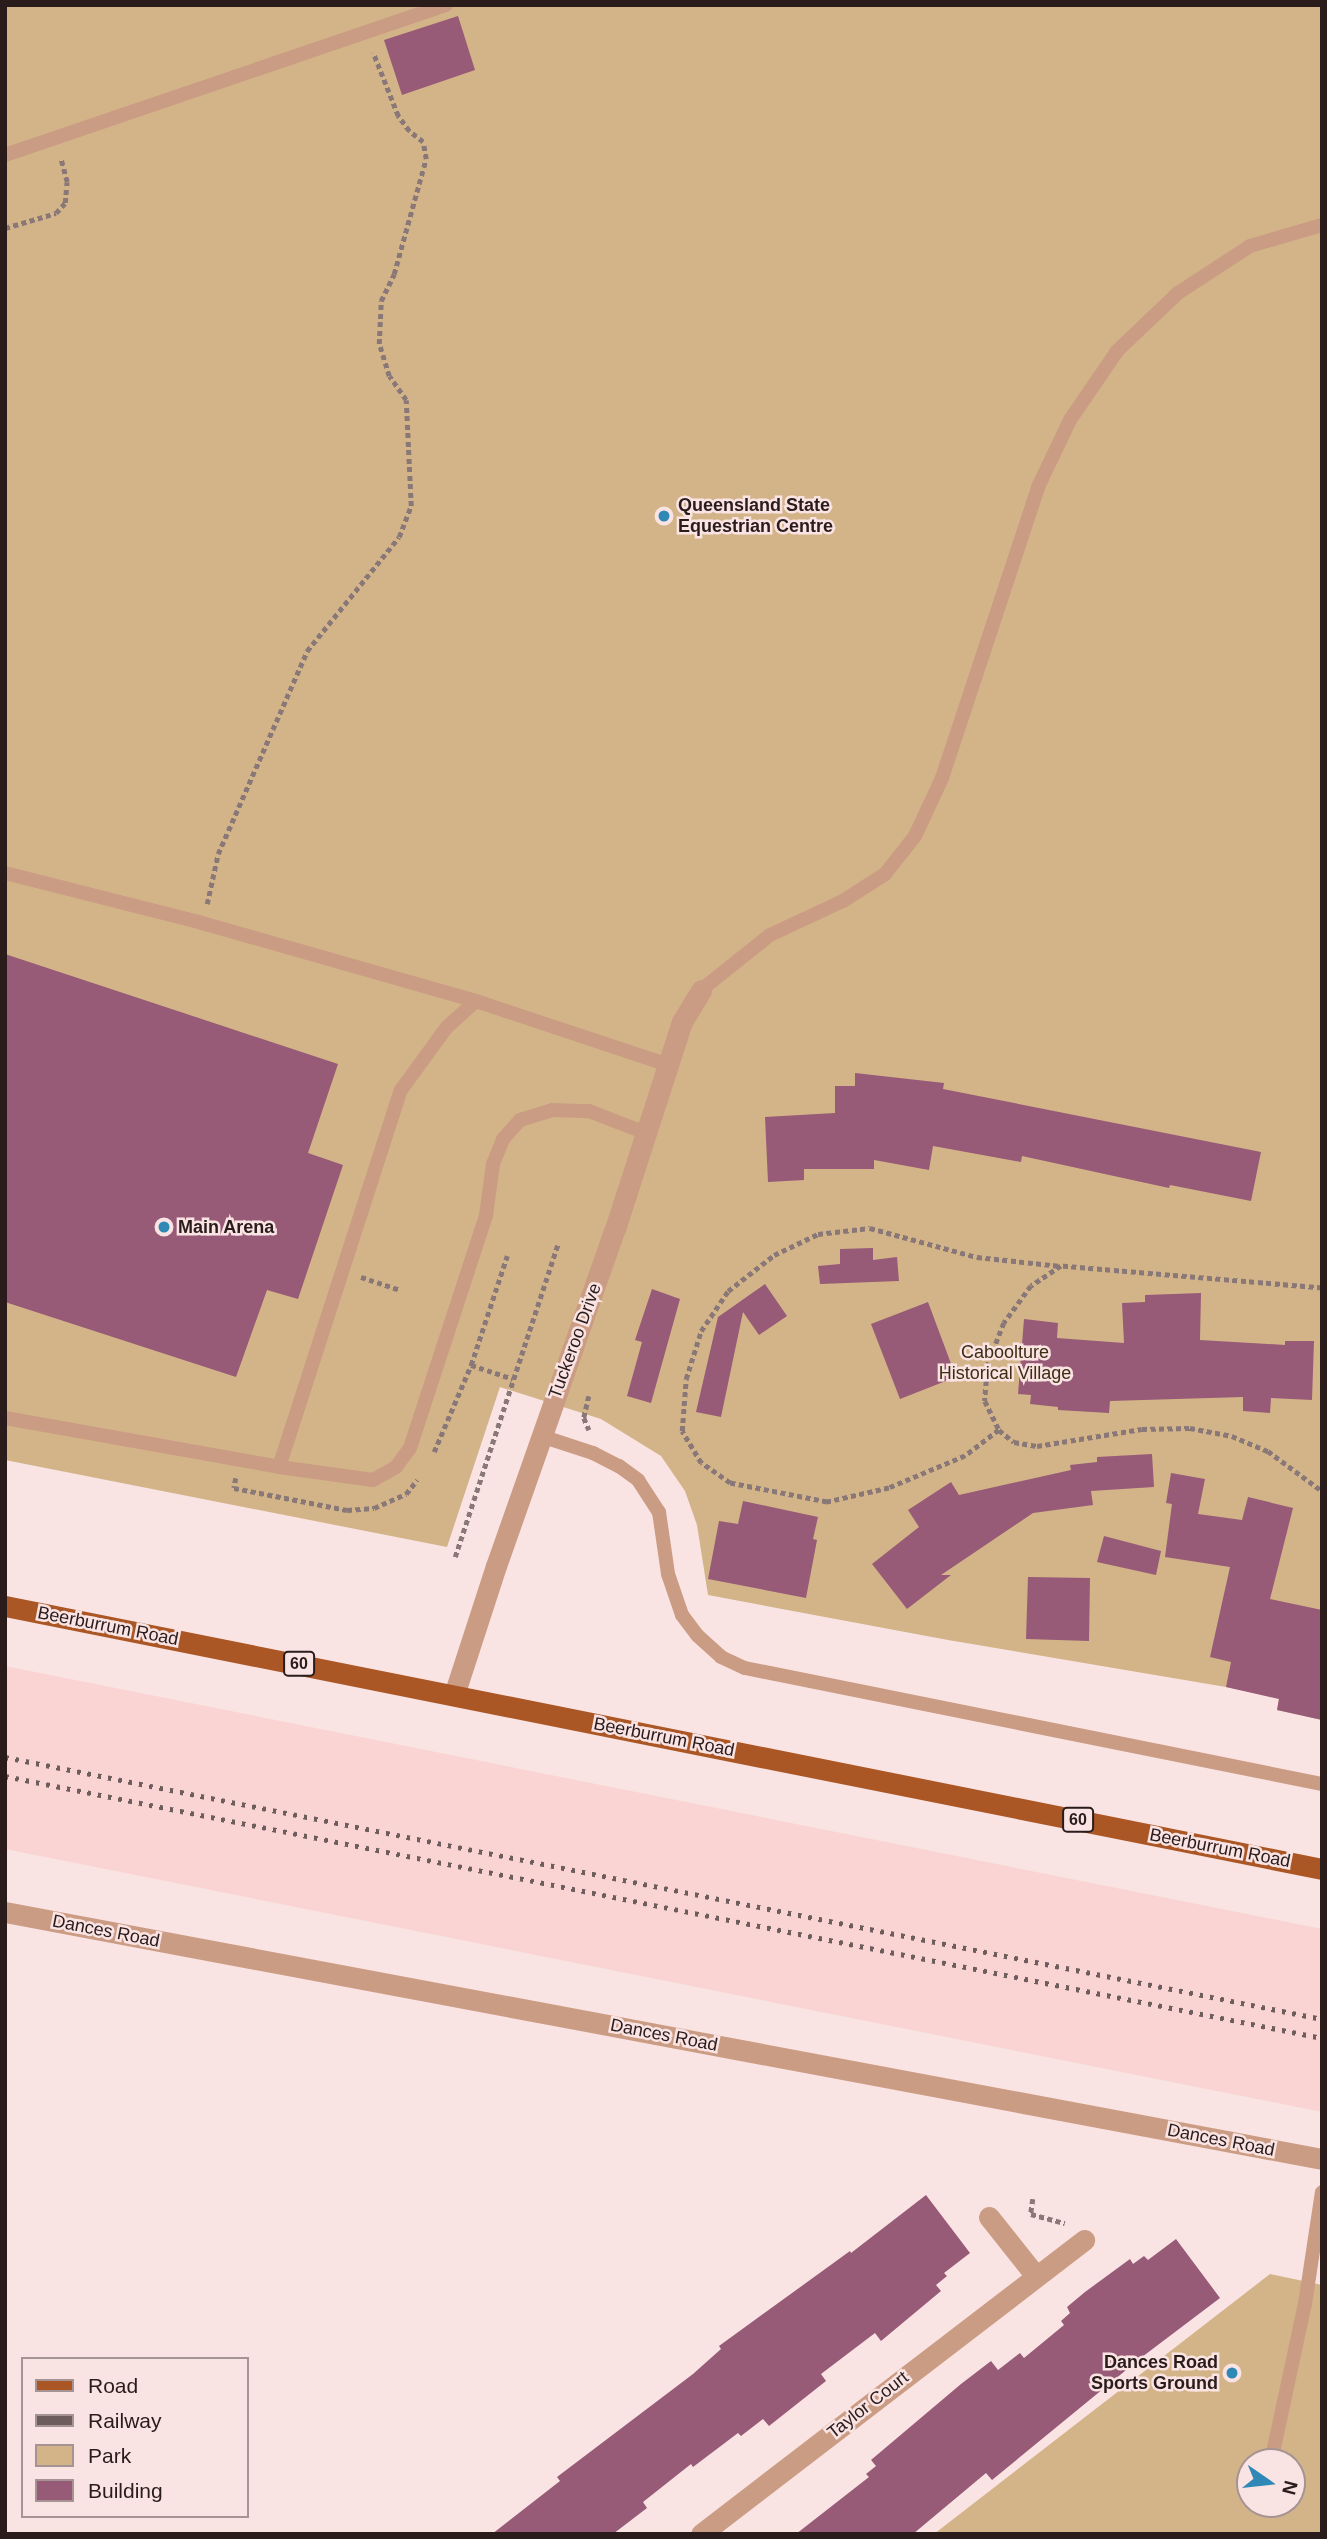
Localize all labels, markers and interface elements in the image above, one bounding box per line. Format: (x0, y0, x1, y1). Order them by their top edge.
place label: Queensland State Equestrian Centre (678, 495, 833, 538)
marker: Queensland State Equestrian Centre (656, 508, 672, 524)
place label: Main Arena (178, 1216, 275, 1238)
marker: Main Arena (156, 1219, 172, 1235)
street label: Tuckeroo Drive (544, 1280, 606, 1402)
park label: Caboolture Historical Village (939, 1342, 1071, 1384)
street label: Beerburrum Road (36, 1602, 180, 1650)
road number: 60 (282, 1652, 316, 1676)
street label: Beerburrum Road (592, 1713, 736, 1761)
road number: 60 (1060, 1808, 1096, 1832)
street label: Beerburrum Road (1148, 1824, 1292, 1872)
street label: Dances Road (50, 1910, 162, 1952)
street label: Dances Road (608, 2014, 720, 2056)
street label: Dances Road (1165, 2119, 1277, 2161)
place label: Dances Road Sports Ground (1091, 2352, 1218, 2394)
legend (21, 2357, 248, 2518)
marker: Dances Road Sports Ground (1224, 2365, 1240, 2381)
street label: Taylor Court (823, 2367, 913, 2443)
text: Road (88, 2374, 138, 2397)
text: Railway (88, 2409, 162, 2432)
text: Park (88, 2444, 131, 2467)
north arrow (1236, 2448, 1306, 2518)
text: Building (88, 2479, 163, 2502)
text: N (1278, 2479, 1302, 2497)

